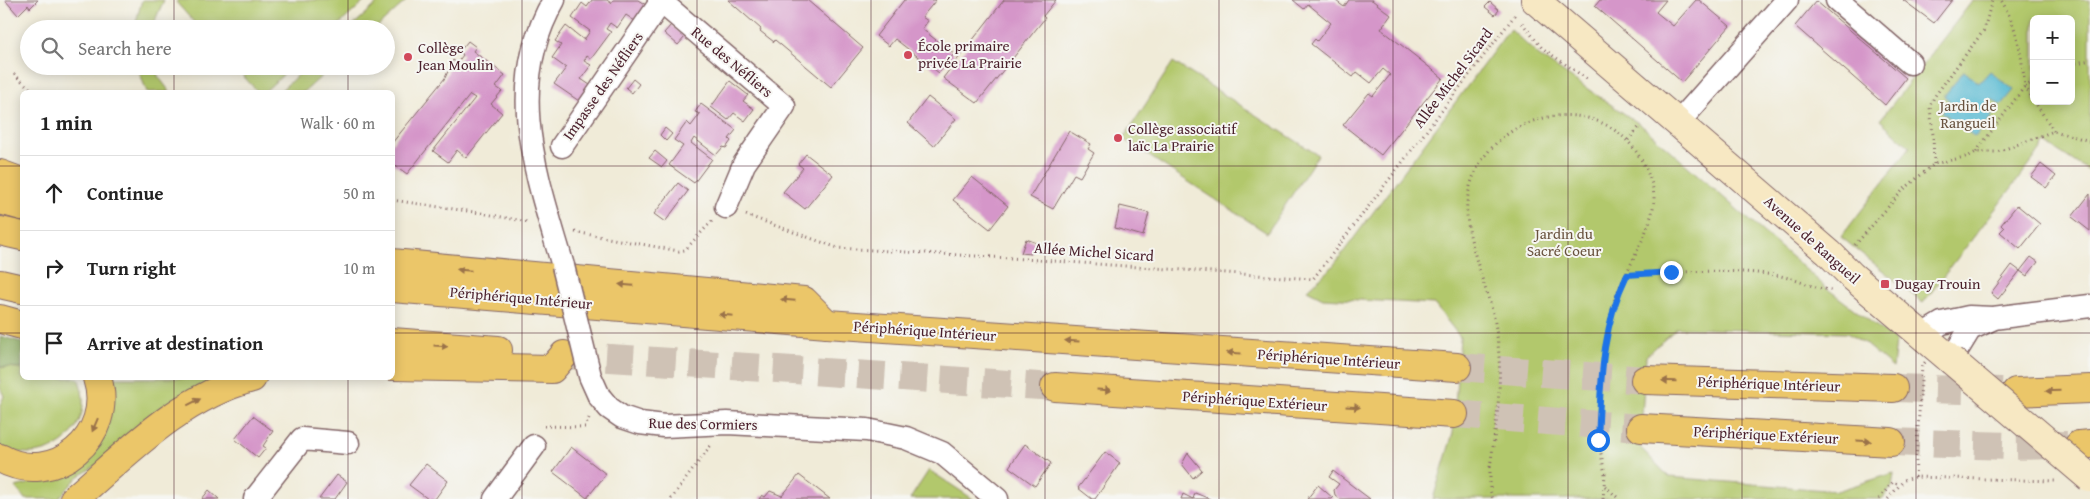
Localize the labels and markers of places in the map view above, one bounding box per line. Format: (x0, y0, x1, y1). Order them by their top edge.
place label: École primaire privée La Prairie (918, 35, 1022, 73)
place label: Collège Jean Moulin (416, 37, 494, 75)
marker: École primaire privée La Prairie (902, 49, 914, 61)
marker: Collège Jean Moulin (402, 51, 414, 63)
place label: Collège associatif laïc La Prairie (1128, 118, 1238, 156)
marker: Collège associatif laïc La Prairie (1112, 132, 1124, 144)
place label: Dugay Trouin (1895, 273, 1981, 294)
marker: Dugay Trouin (1879, 278, 1891, 290)

